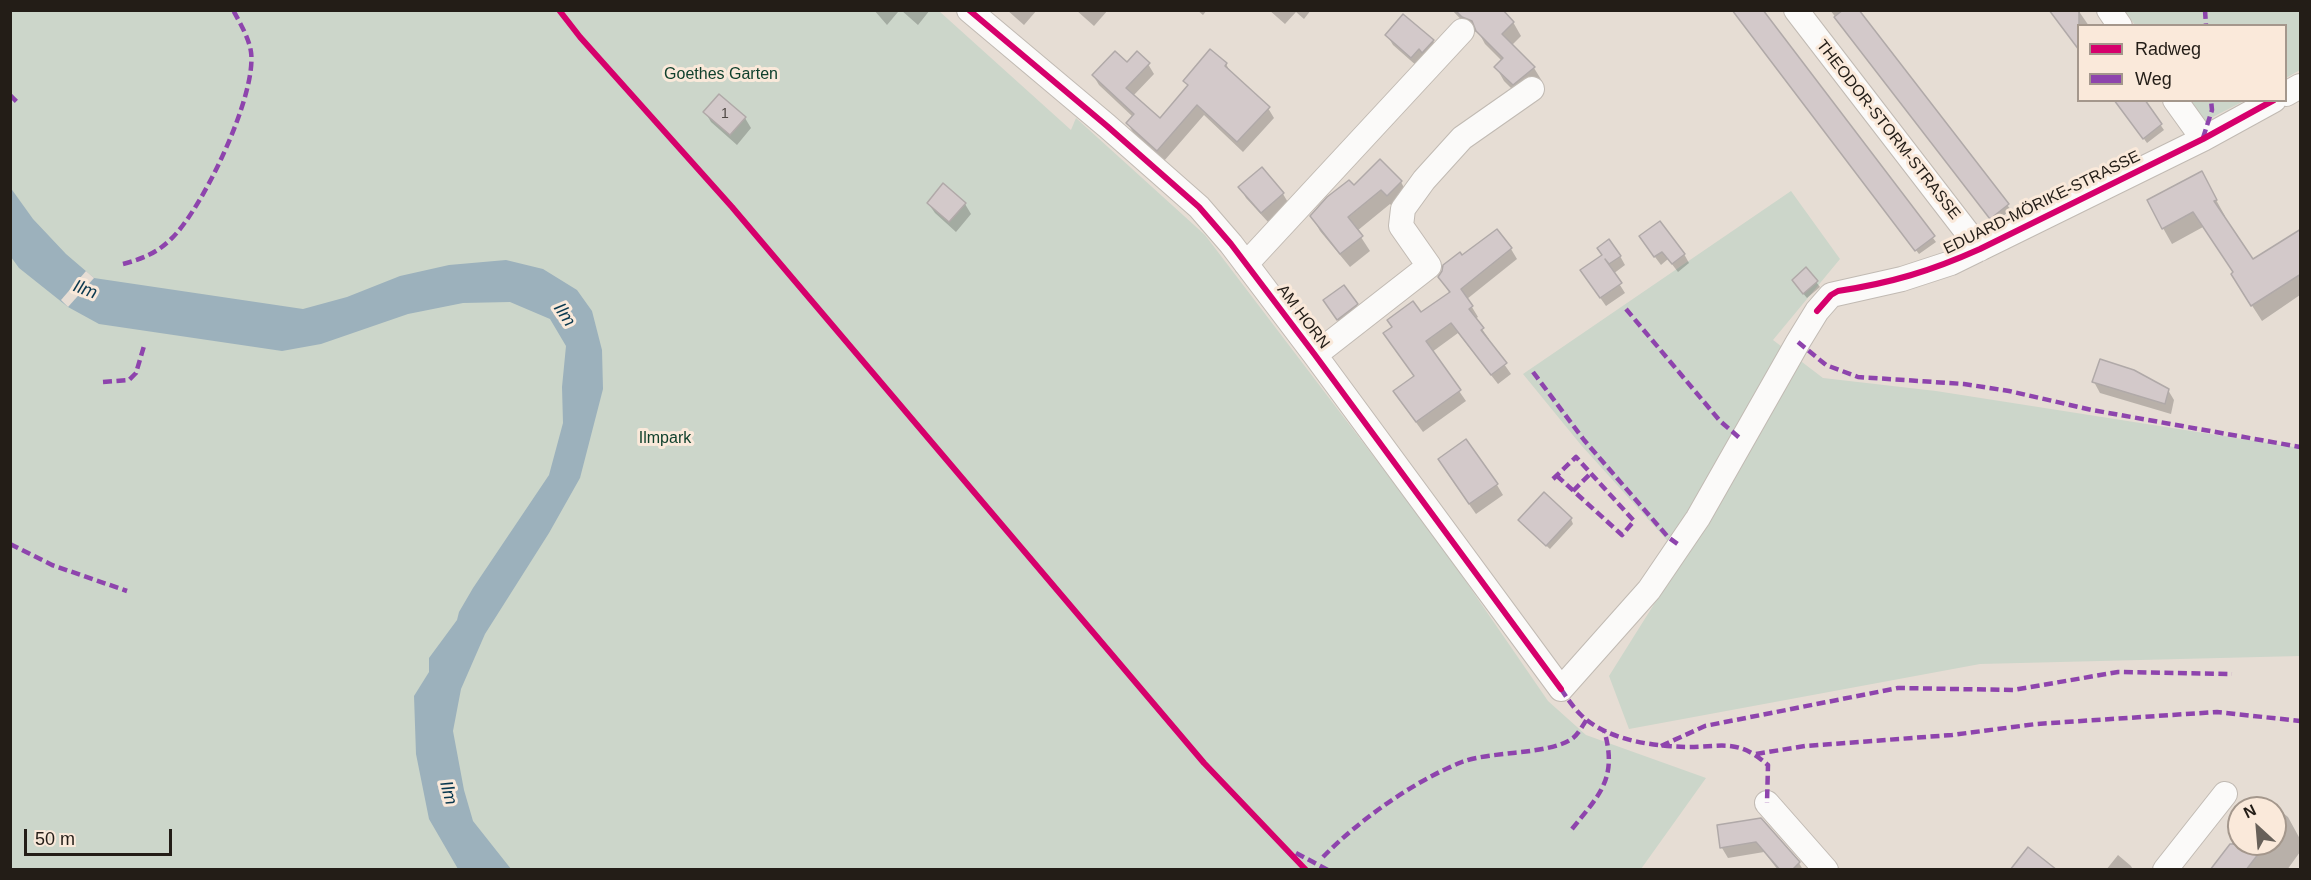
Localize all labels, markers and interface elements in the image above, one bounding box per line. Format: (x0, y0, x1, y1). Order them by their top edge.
legend (2077, 24, 2287, 102)
street label: THEODOR-STORM-STRASSE (1812, 36, 1964, 224)
text: Radweg (2135, 39, 2201, 59)
park label: Goethes Garten (664, 65, 778, 85)
text: Weg (2135, 69, 2172, 89)
house number: 1 (721, 106, 729, 122)
street label: EDUARD-MÖRIKE-STRASSE (1941, 147, 2143, 259)
water label: Ilm (70, 276, 100, 304)
street label: AM HORN (1273, 281, 1333, 353)
water label: Ilm (548, 299, 580, 331)
park label: Ilmpark (639, 429, 691, 449)
water label: Ilm (434, 778, 462, 808)
north arrow (2227, 796, 2287, 856)
text: N (2241, 801, 2259, 821)
scale bar (27, 817, 176, 855)
text: 50 m (35, 829, 75, 849)

